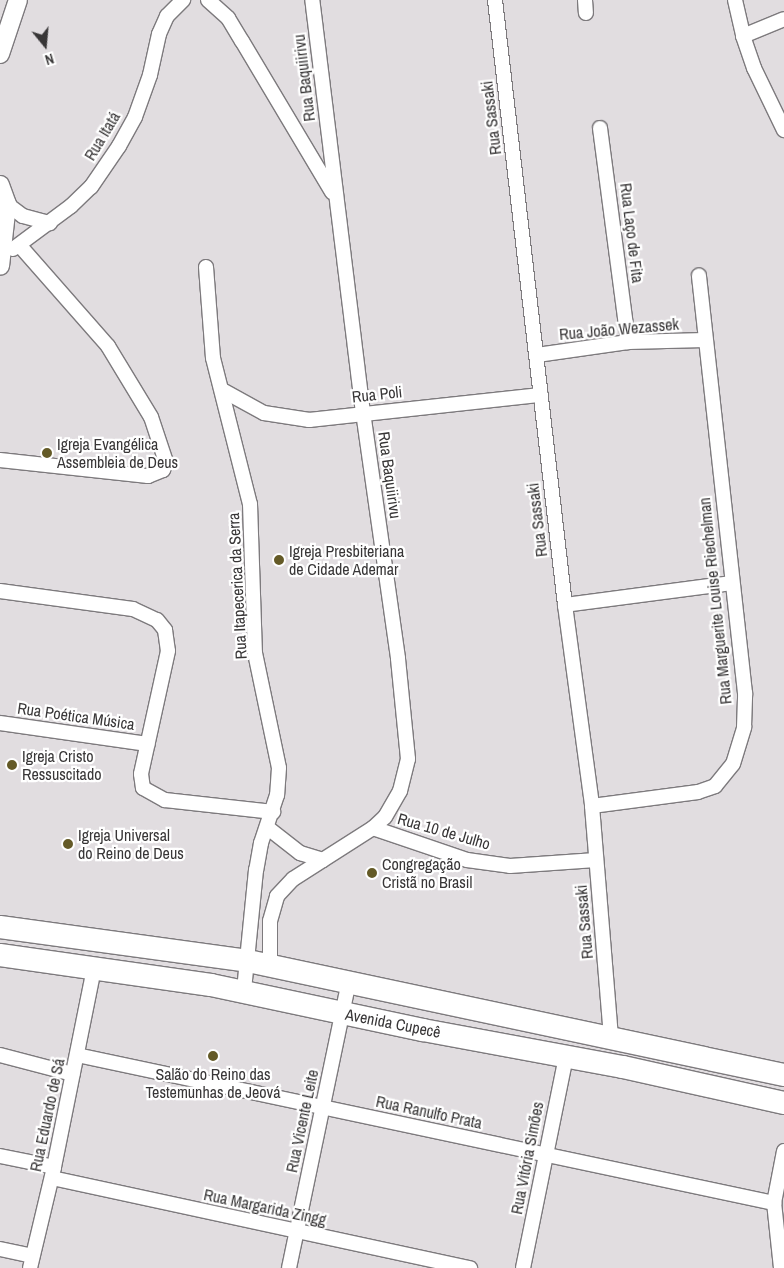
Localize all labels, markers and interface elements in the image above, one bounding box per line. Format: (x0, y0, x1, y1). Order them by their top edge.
north arrow (20, 20, 70, 70)
street label: Rua Baquiirivu (289, 33, 319, 123)
text: N (43, 50, 56, 69)
street label: Rua Sassaki (477, 80, 505, 156)
street label: Rua Itatá (80, 108, 124, 164)
street label: Rua Laço de Fita (616, 182, 648, 284)
street label: Rua João Wezassek (558, 314, 680, 344)
street label: Rua Poli (351, 382, 403, 406)
street label: Rua Baquiirivu (374, 430, 406, 520)
place label: Igreja Evangélica Assembleia de Deus (57, 434, 178, 472)
marker: Igreja Evangélica Assembleia de Deus (41, 447, 53, 459)
street label: Rua Sassaki (523, 482, 551, 558)
street label: Rua Marguerite Louise Riechelman (695, 497, 735, 705)
street label: Rua Itapecerica da Serra (224, 512, 250, 660)
place label: Igreja Presbiteriana de Cidade Ademar (289, 541, 404, 579)
marker: Igreja Presbiteriana de Cidade Ademar (273, 554, 285, 566)
street label: Rua Poética Música (16, 698, 136, 734)
place label: Igreja Cristo Ressuscitado (22, 746, 101, 784)
marker: Igreja Cristo Ressuscitado (6, 759, 18, 771)
street label: Rua 10 de Julho (395, 809, 493, 853)
place label: Igreja Universal do Reino de Deus (78, 825, 184, 863)
marker: Igreja Universal do Reino de Deus (62, 838, 74, 850)
place label: Congregação Cristã no Brasil (382, 854, 472, 892)
marker: Congregação Cristã no Brasil (366, 867, 378, 879)
street label: Rua Sassaki (571, 884, 597, 960)
street label: Avenida Cupecê (344, 1004, 442, 1042)
marker: Salão do Reino das Testemunhas de Jeová (207, 1050, 219, 1062)
street label: Rua Eduardo de Sá (26, 1057, 68, 1173)
place label: Salão do Reino das Testemunhas de Jeová (146, 1064, 280, 1102)
street label: Rua Vicente Leite (282, 1068, 322, 1174)
street label: Rua Ranulfo Prata (374, 1091, 484, 1133)
street label: Rua Vitória Simões (507, 1100, 547, 1216)
street label: Rua Margarida Zingg (202, 1185, 328, 1229)

